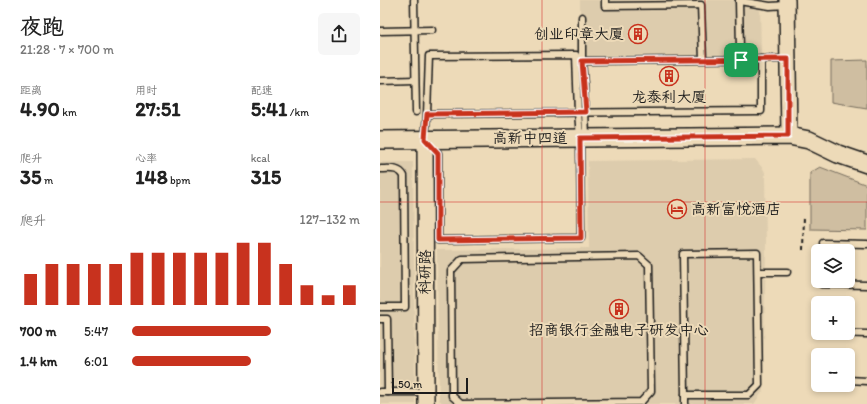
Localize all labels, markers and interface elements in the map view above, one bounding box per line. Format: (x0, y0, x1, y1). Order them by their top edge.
text: 夜跑 (20, 13, 64, 40)
button: share (318, 13, 360, 55)
building icon: 创业印章大厦 (627, 23, 649, 45)
place label: 创业印章大厦 (534, 25, 624, 43)
text: 21:28 · 7 × 700 m (20, 42, 114, 57)
pin (724, 43, 758, 77)
icon: arrive (730, 49, 752, 71)
building icon: 龙泰利大厦 (658, 65, 680, 87)
text: 距离 (20, 84, 42, 97)
text: 用时 (135, 84, 157, 97)
text: 配速 (251, 84, 273, 97)
place label: 龙泰利大厦 (631, 88, 707, 106)
text: 4.90 (20, 97, 60, 121)
text: 27:51 (135, 97, 180, 121)
text: 5:41 (251, 97, 287, 121)
text: km (60, 106, 77, 119)
text: /km (287, 106, 309, 119)
street label: 高新中四道 (492, 129, 568, 147)
text: 爬升 (20, 152, 42, 165)
text: 心率 (135, 152, 157, 165)
text: kcal (251, 152, 270, 165)
text: 35 (20, 165, 41, 189)
text: 148 (135, 165, 168, 189)
text: 315 (251, 165, 281, 189)
text: m (41, 174, 53, 187)
text: bpm (168, 174, 190, 187)
hotel icon: 高新富悦酒店 (666, 198, 688, 220)
place label: 高新富悦酒店 (691, 200, 781, 218)
text: 127–132 m (300, 212, 360, 227)
text: 爬升 (20, 213, 46, 228)
map controls (811, 244, 855, 392)
button: layers (811, 244, 855, 288)
street label: 科研路 (416, 249, 434, 295)
button: + (811, 296, 855, 340)
building icon: 招商银行金融电子研发中心 (608, 298, 630, 320)
place label: 招商银行金融电子研发中心 (529, 321, 709, 339)
text: 700 m (20, 324, 56, 339)
text: 5:47 (84, 324, 108, 339)
button: − (811, 348, 855, 392)
text: 1.4 km (20, 354, 57, 369)
text: 6:01 (84, 354, 108, 369)
scale bar (392, 376, 468, 395)
text: 50 m (398, 378, 422, 391)

